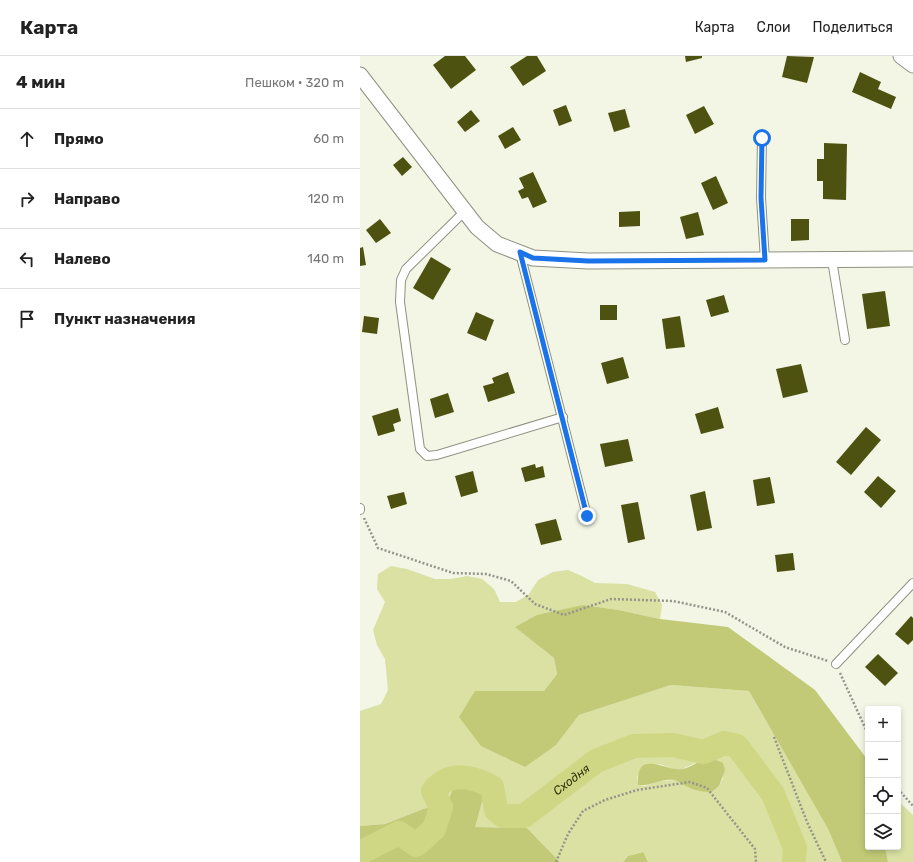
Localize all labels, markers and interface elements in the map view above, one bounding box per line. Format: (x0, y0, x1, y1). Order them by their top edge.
text: Карта (20, 16, 78, 39)
text: Карта (695, 19, 735, 36)
text: Слои (757, 19, 791, 36)
text: Поделиться (813, 19, 893, 36)
text: 4 мин (16, 72, 65, 92)
text: Пешком · 320 m (245, 75, 344, 90)
icon: ahead (16, 128, 38, 150)
route start (753, 129, 771, 147)
text: Прямо (54, 130, 104, 148)
text: 60 m (313, 131, 344, 146)
icon: right (16, 188, 38, 210)
text: Направо (54, 190, 120, 208)
text: 120 m (308, 191, 344, 206)
icon: left (16, 248, 38, 270)
text: Налево (54, 250, 111, 268)
text: 140 m (307, 251, 344, 266)
icon: arrive (16, 308, 38, 330)
text: Пункт назначения (54, 310, 196, 328)
route end (578, 507, 596, 525)
map controls (865, 706, 901, 850)
button: + (865, 706, 901, 742)
button: − (865, 742, 901, 778)
water label: Сходня (550, 761, 593, 798)
button: locate (865, 778, 901, 814)
button: layers (865, 814, 901, 850)

